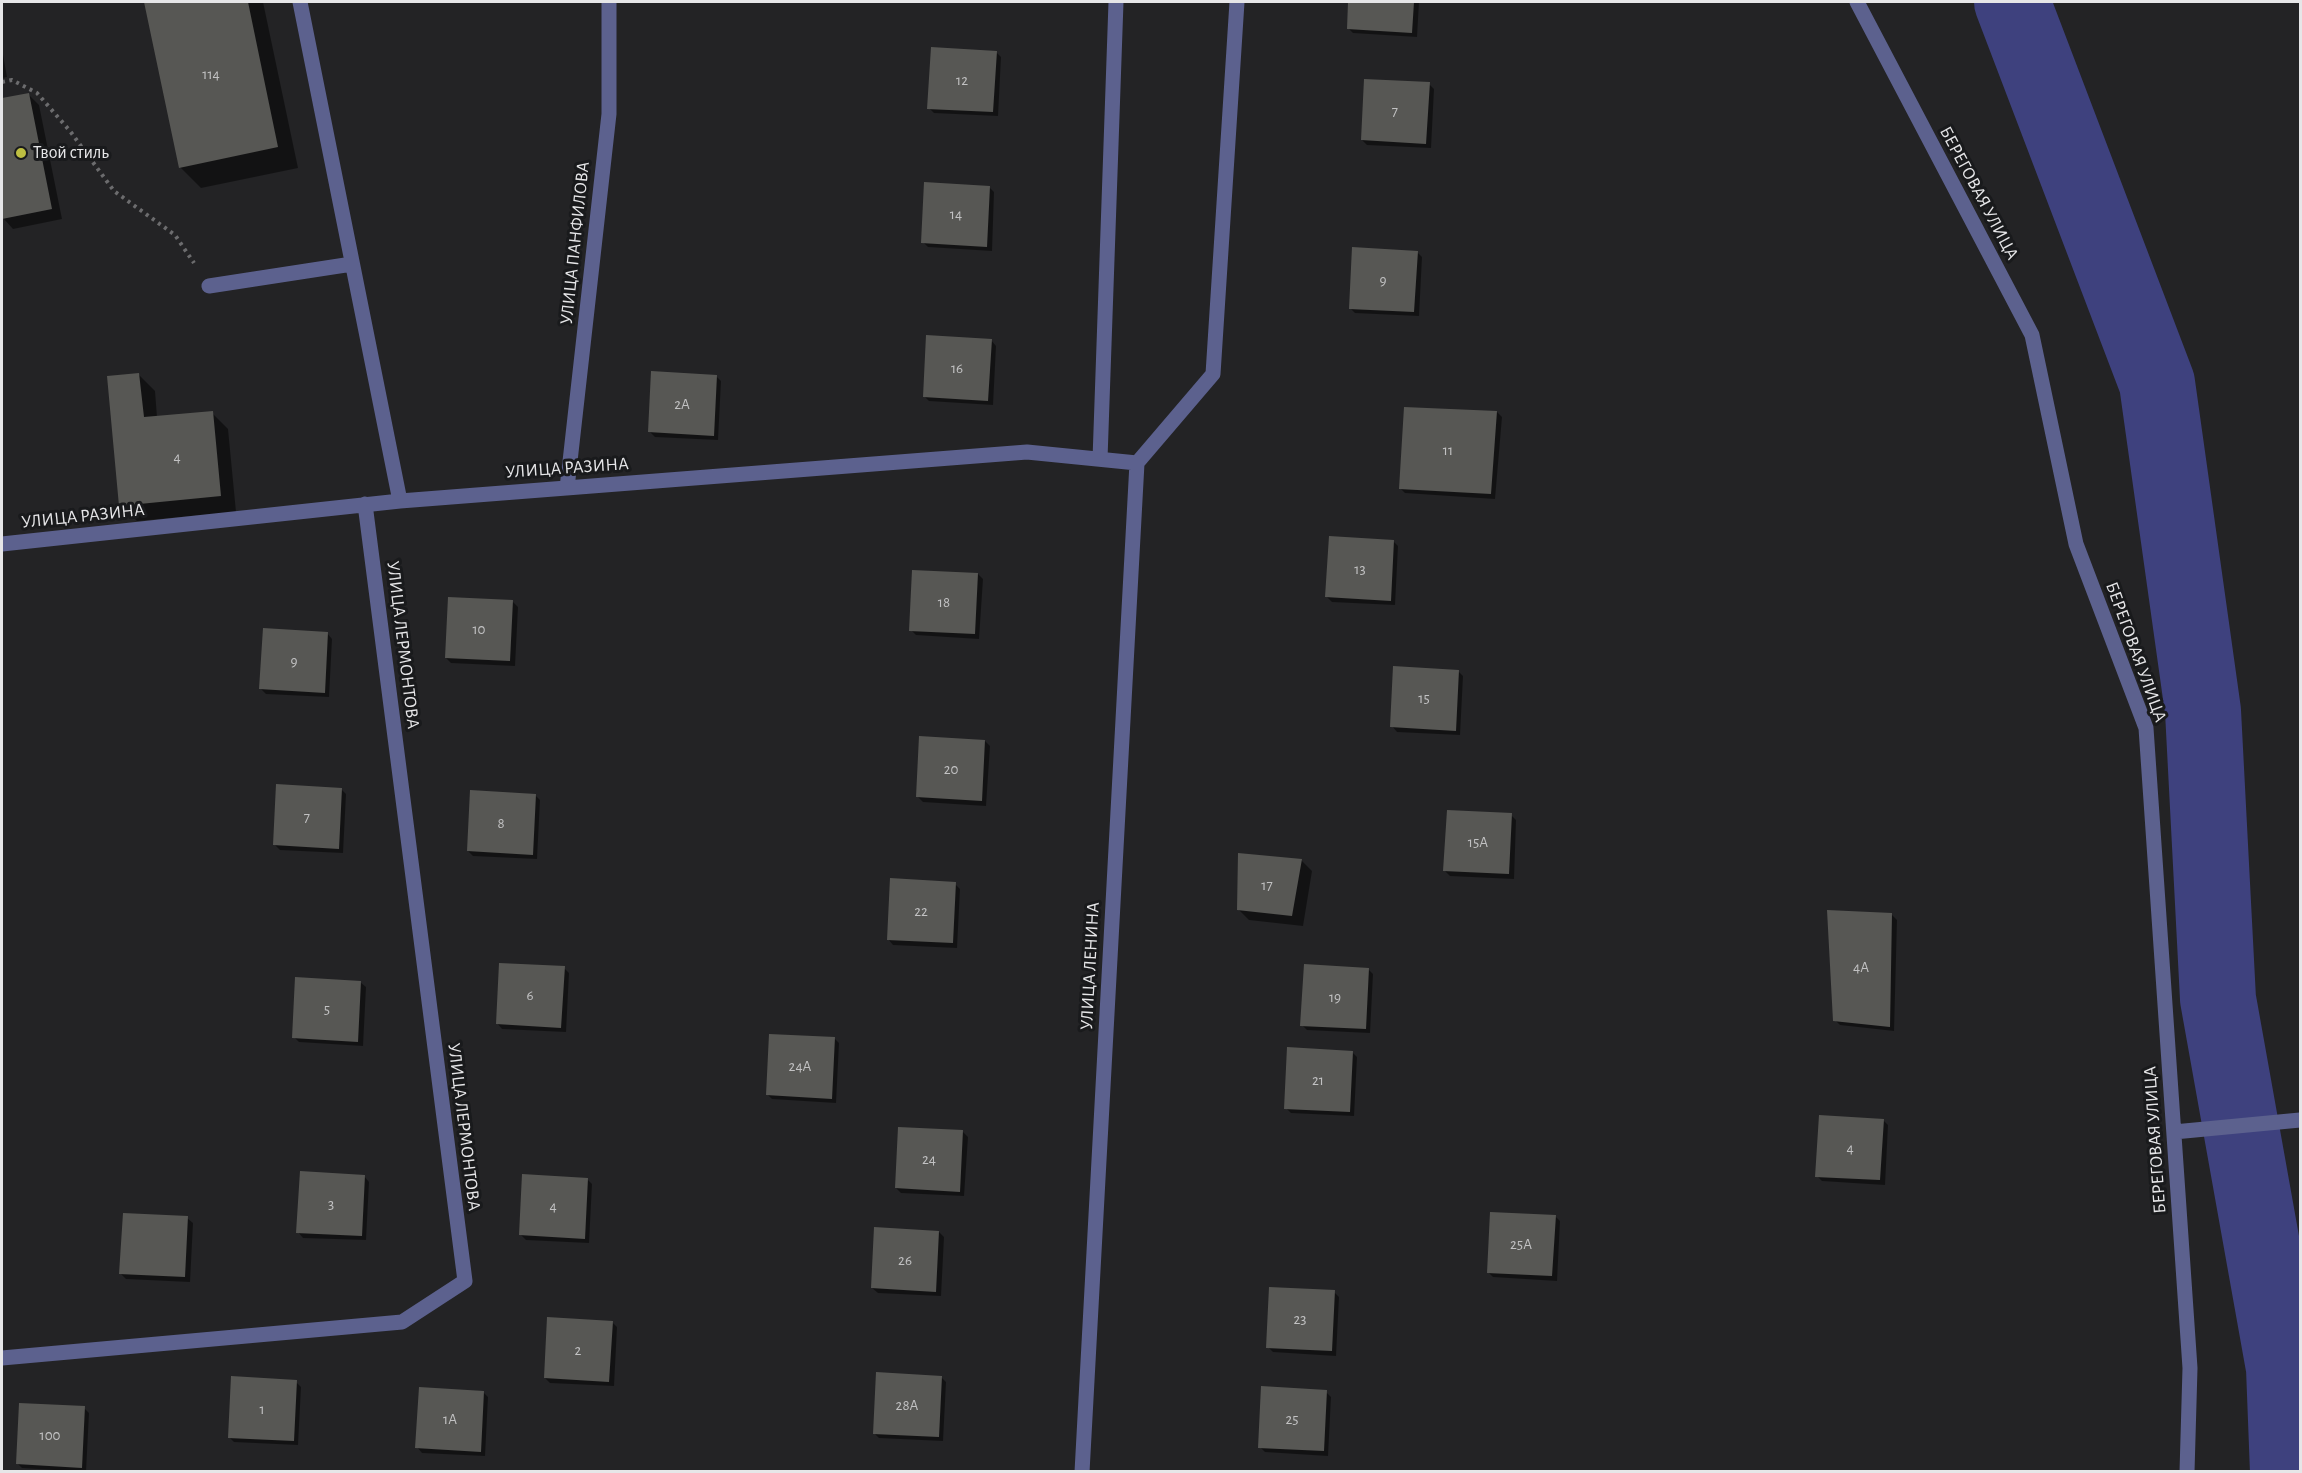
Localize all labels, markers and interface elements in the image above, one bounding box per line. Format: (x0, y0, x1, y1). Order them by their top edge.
house number: 114 (202, 65, 220, 83)
house number: 12 (956, 71, 968, 89)
house number: 7 (1392, 102, 1398, 120)
street label: БЕРЕГОВАЯ УЛИЦА (1935, 123, 2023, 263)
place label: Твой стиль (33, 142, 109, 164)
marker: Твой стиль (14, 146, 28, 160)
street label: УЛИЦА ПАНФИЛОВА (556, 160, 594, 326)
house number: 14 (950, 205, 962, 223)
house number: 9 (1379, 271, 1387, 289)
house number: 16 (951, 359, 963, 377)
house number: 2А (674, 395, 690, 413)
house number: 11 (1443, 441, 1453, 459)
house number: 4 (173, 448, 181, 466)
street label: УЛИЦА РАЗИНА (505, 453, 629, 483)
street label: УЛИЦА РАЗИНА (20, 499, 146, 533)
street label: УЛИЦА ЛЕРМОНТОВА (382, 560, 424, 730)
house number: 13 (1354, 560, 1366, 578)
street label: БЕРЕГОВАЯ УЛИЦА (2101, 579, 2171, 725)
house number: 18 (938, 593, 950, 611)
house number: 10 (472, 620, 486, 638)
house number: 9 (290, 652, 298, 670)
house number: 15 (1418, 689, 1430, 707)
house number: 20 (944, 760, 958, 778)
house number: 7 (304, 808, 310, 826)
house number: 8 (497, 814, 505, 832)
house number: 15А (1468, 833, 1488, 851)
house number: 17 (1261, 876, 1273, 894)
street label: УЛИЦА ЛЕНИНА (1076, 901, 1104, 1031)
house number: 22 (914, 902, 928, 920)
house number: 4А (1853, 958, 1869, 976)
house number: 6 (526, 986, 534, 1004)
house number: 19 (1329, 988, 1341, 1006)
house number: 5 (324, 1000, 330, 1018)
street label: УЛИЦА ЛЕРМОНТОВА (443, 1042, 485, 1212)
house number: 24А (789, 1057, 811, 1075)
street label: БЕРЕГОВАЯ УЛИЦА (2139, 1066, 2171, 1214)
house number: 21 (1312, 1071, 1324, 1089)
house number: 4 (1846, 1139, 1854, 1157)
house number: 24 (922, 1150, 936, 1168)
house number: 3 (328, 1195, 334, 1213)
house number: 4 (549, 1197, 557, 1215)
house number: 25А (1510, 1235, 1532, 1253)
house number: 26 (898, 1251, 912, 1269)
house number: 23 (1293, 1310, 1307, 1328)
house number: 2 (575, 1341, 581, 1359)
house number: 28А (896, 1396, 918, 1414)
house number: 1 (259, 1400, 265, 1418)
house number: 1А (443, 1410, 457, 1428)
house number: 25 (1285, 1410, 1299, 1428)
house number: 100 (40, 1426, 60, 1444)

